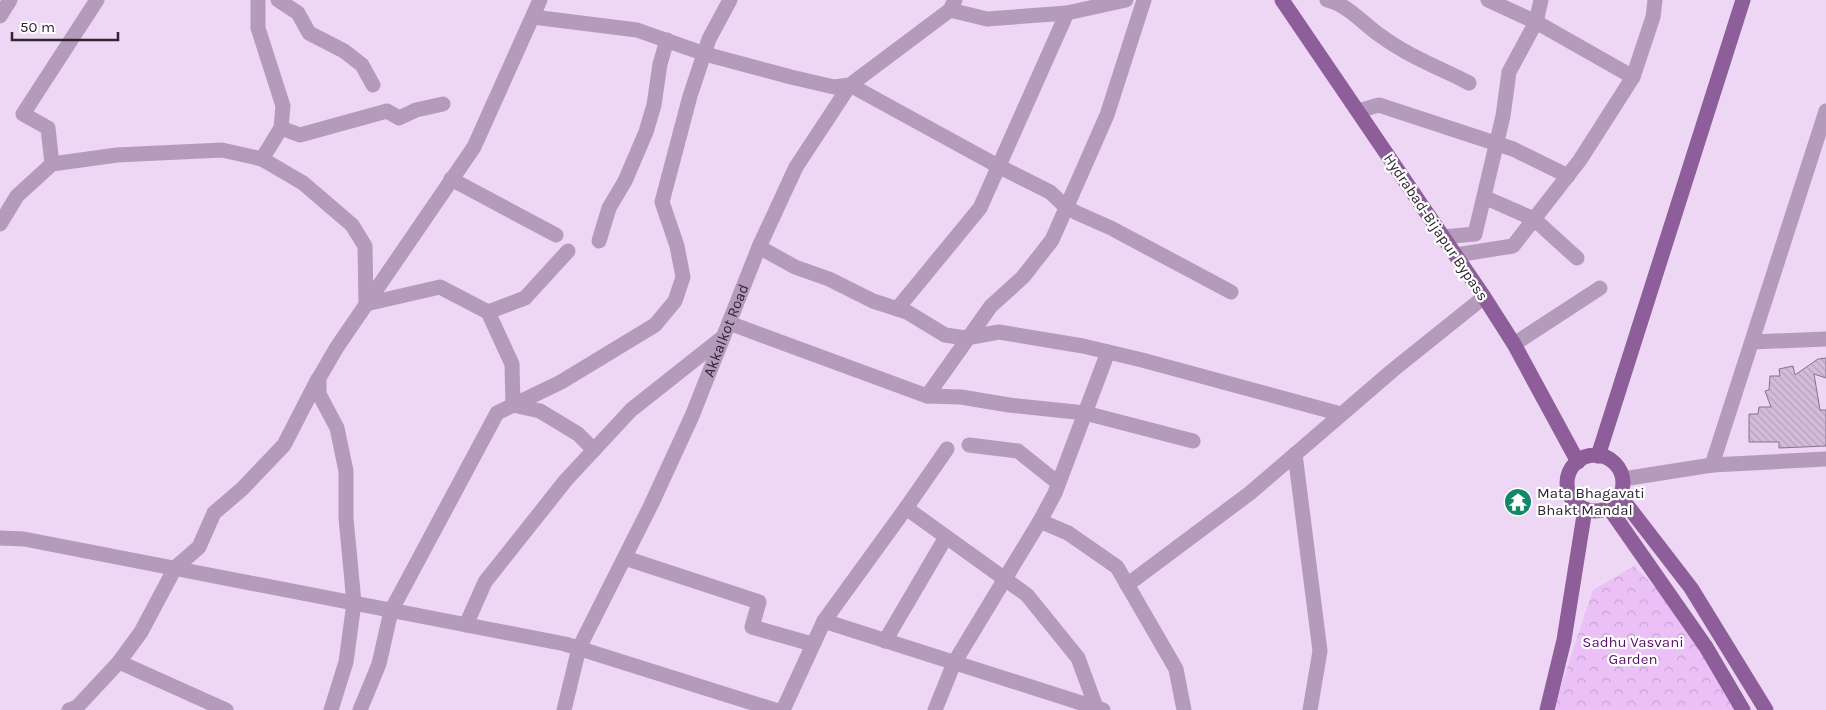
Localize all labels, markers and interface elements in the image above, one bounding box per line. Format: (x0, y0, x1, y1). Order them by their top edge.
scale bar (12, 10, 119, 42)
text: 50 m (20, 18, 55, 36)
street label: Hydrabad-Bijapur Bypass (1380, 150, 1492, 304)
street label: Akkalkot Road (699, 281, 752, 379)
place label: Mata Bhagavati Bhakt Mandal (1537, 484, 1645, 519)
temple icon: Mata Bhagavati Bhakt Mandal (1503, 487, 1533, 517)
park label: Sadhu Vasvani Garden (1582, 633, 1684, 668)

